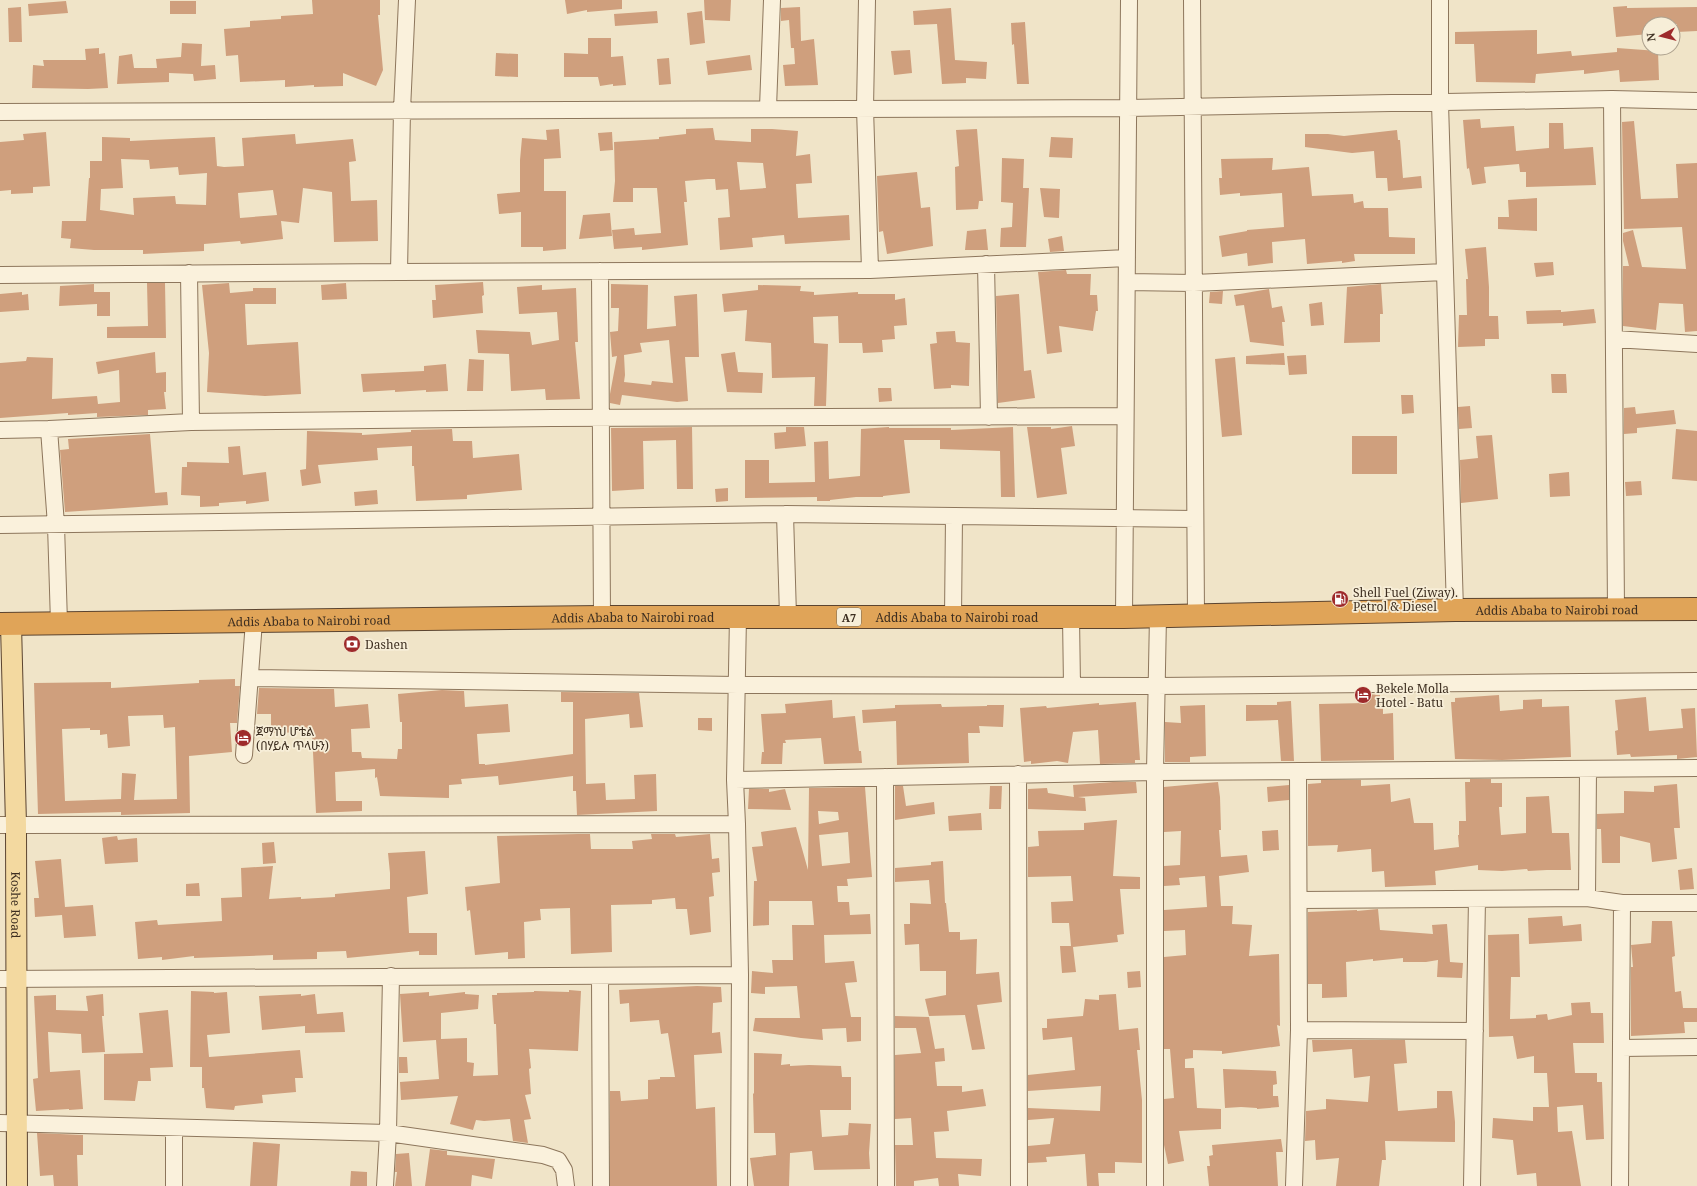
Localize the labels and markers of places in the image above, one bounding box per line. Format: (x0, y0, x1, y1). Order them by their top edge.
place label: Shell Fuel (Ziway). Petrol & Diesel (1353, 584, 1458, 615)
fuel station icon: Shell Fuel (Ziway). Petrol & Diesel (1330, 589, 1350, 609)
bank icon: Dashen (342, 634, 362, 654)
place label: Dashen (365, 636, 408, 653)
place label: Bekele Molla Hotel - Batu (1376, 680, 1449, 711)
hotel icon: Bekele Molla Hotel - Batu (1353, 685, 1373, 705)
place label: ጀማነህ ሆቴል (በሃይሉ ጥላሁን) (256, 723, 329, 754)
hotel icon: ጀማነህ ሆቴል (በሃይሉ ጥላሁን) (233, 728, 253, 748)

